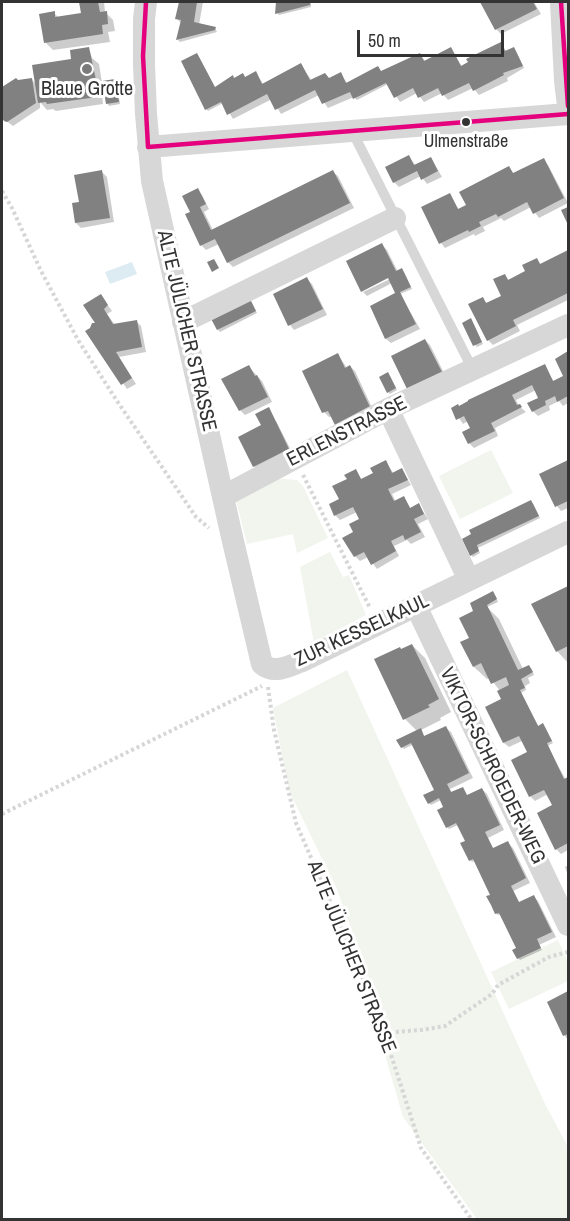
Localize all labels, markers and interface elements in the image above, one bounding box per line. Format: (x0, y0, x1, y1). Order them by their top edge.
scale bar (360, 18, 507, 56)
text: 50 m (368, 28, 401, 53)
marker: Blaue Grotte (80, 62, 94, 76)
place label: Blaue Grotte (41, 78, 133, 102)
marker: Ulmenstraße (460, 116, 472, 128)
place label: Ulmenstraße (424, 131, 508, 153)
street label: ALTE JÜLICHER STRASSE (151, 228, 221, 434)
street label: ERLENSTRASSE (283, 392, 411, 472)
street label: ZUR KESSELKAUL (291, 590, 433, 672)
street label: VIKTOR-SCHROEDER-WEG (434, 664, 550, 868)
street label: ALTE JÜLICHER STRASSE (301, 857, 401, 1057)

